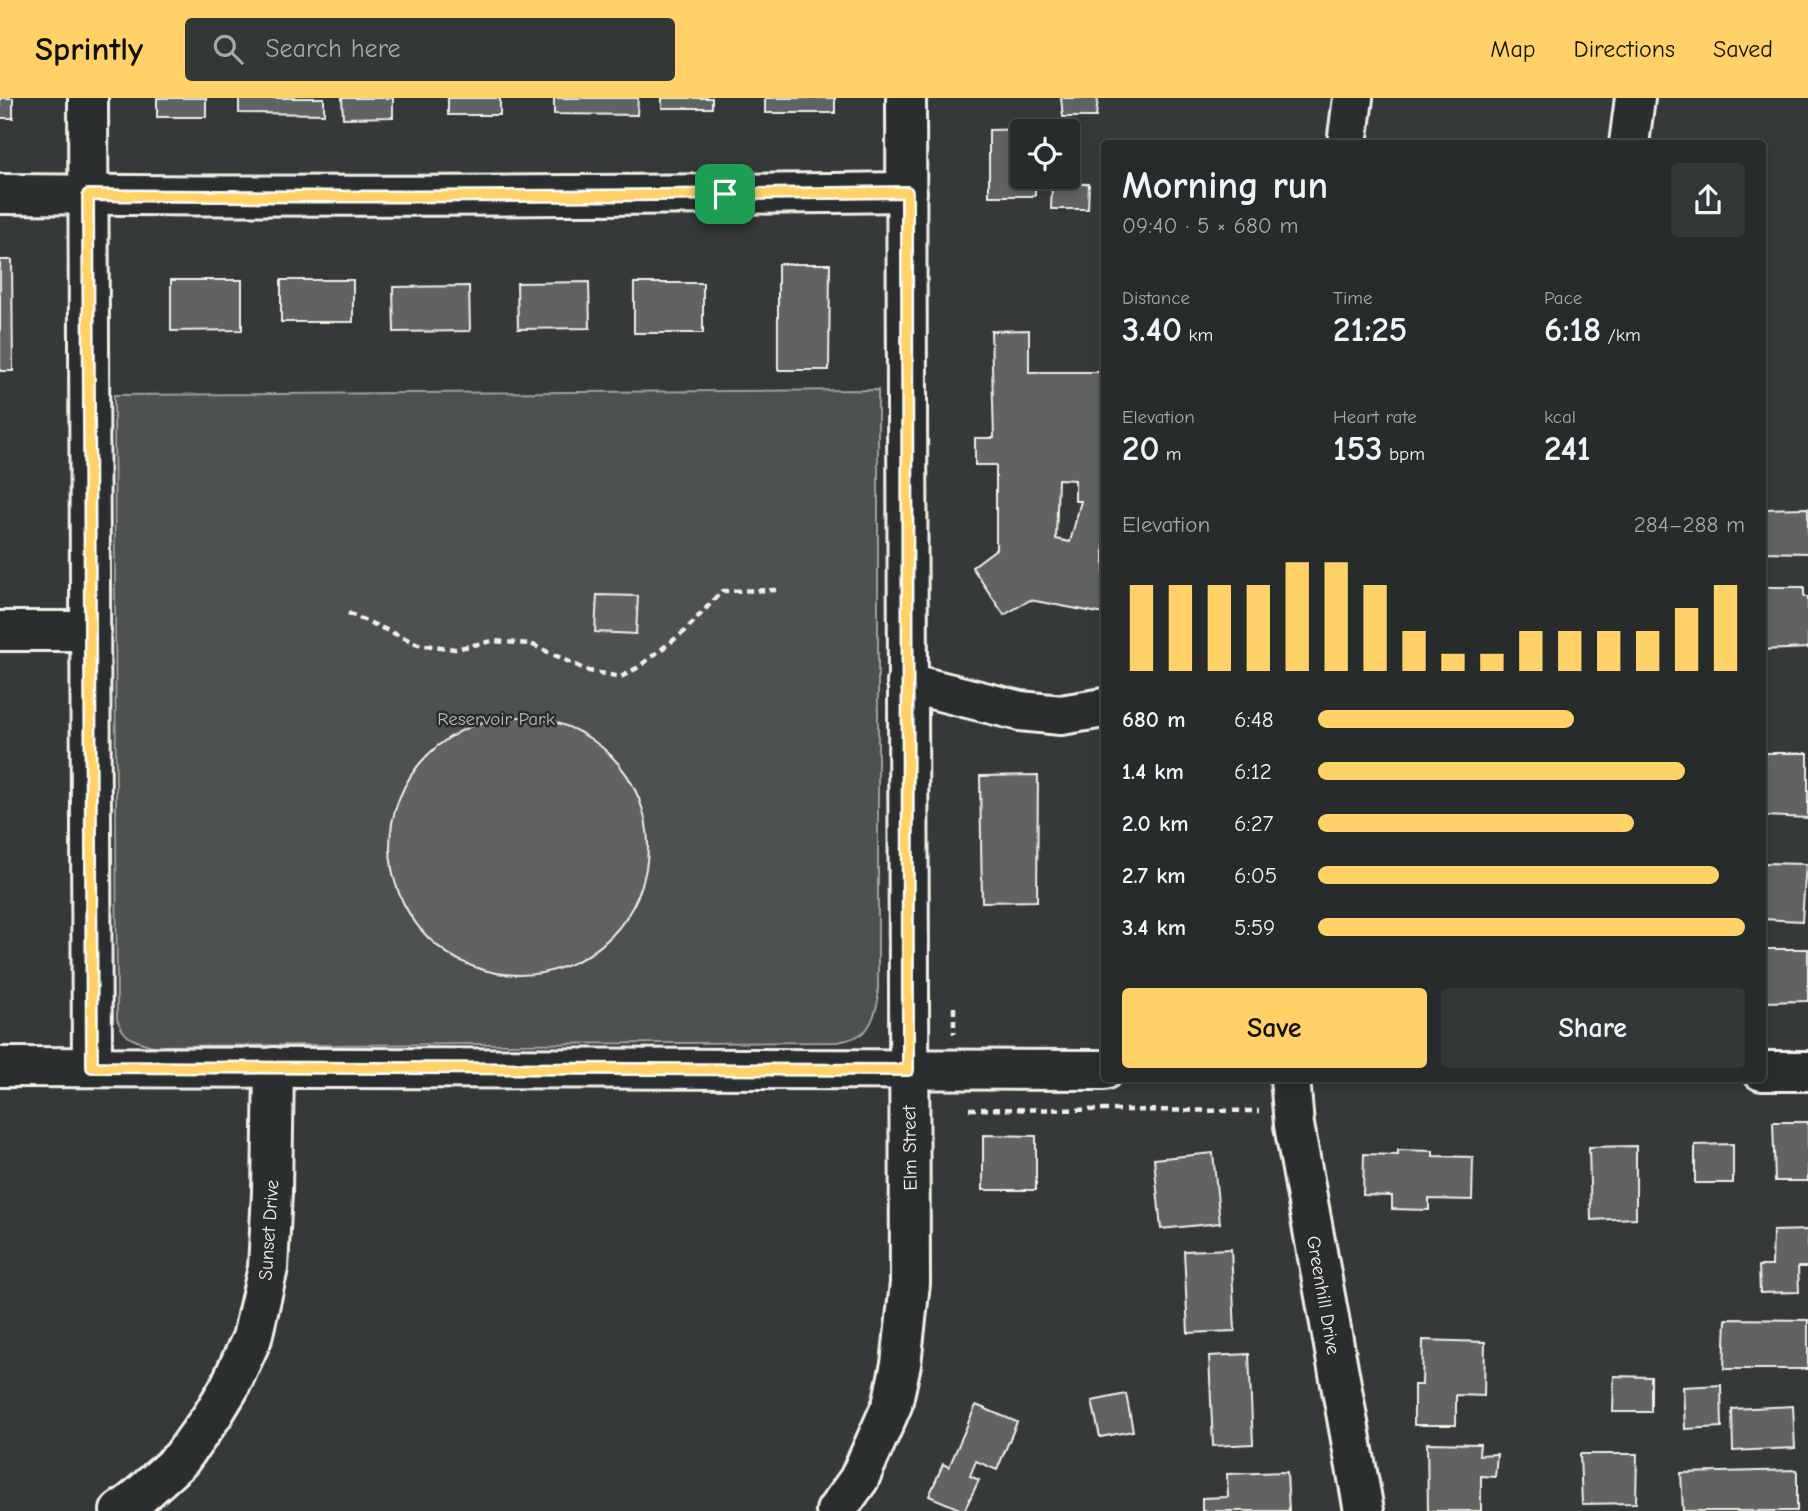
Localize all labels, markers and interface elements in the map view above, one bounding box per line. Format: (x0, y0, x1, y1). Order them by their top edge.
search box (185, 18, 675, 81)
text: Sprintly (35, 30, 143, 68)
icon: search (209, 30, 247, 68)
text: Search here (265, 34, 401, 64)
text: Map (1490, 35, 1536, 63)
text: Directions (1574, 35, 1675, 63)
text: Saved (1713, 35, 1773, 63)
map controls (1010, 119, 1080, 189)
button: locate (1010, 119, 1080, 189)
button: share (1671, 163, 1745, 237)
pin (695, 164, 755, 224)
text: Morning run (1122, 164, 1328, 208)
icon: arrive (706, 175, 744, 213)
text: 09:40 · 5 × 680 m (1122, 212, 1298, 239)
text: Distance (1122, 287, 1190, 309)
text: Time (1333, 287, 1372, 309)
text: Pace (1544, 287, 1582, 309)
text: 3.40 (1122, 309, 1182, 350)
text: 21:25 (1333, 309, 1407, 350)
text: 6:18 (1544, 309, 1601, 350)
text: km (1182, 324, 1213, 346)
text: /km (1601, 324, 1641, 346)
text: Elevation (1122, 406, 1195, 428)
text: Heart rate (1333, 406, 1417, 428)
text: kcal (1544, 406, 1576, 428)
text: 20 (1122, 428, 1159, 469)
text: 153 (1333, 428, 1383, 469)
text: 241 (1544, 428, 1591, 469)
text: m (1159, 443, 1182, 465)
text: bpm (1383, 443, 1425, 465)
text: Elevation (1122, 511, 1210, 538)
text: 284–288 m (1634, 511, 1745, 538)
text: 680 m (1122, 706, 1185, 733)
text: 6:48 (1234, 706, 1274, 733)
park label: Reservoir Park (437, 708, 556, 730)
text: 1.4 km (1122, 758, 1184, 785)
text: 6:12 (1234, 758, 1272, 785)
text: 2.0 km (1122, 810, 1188, 837)
text: 6:27 (1234, 810, 1274, 837)
text: 2.7 km (1122, 862, 1186, 889)
text: 6:05 (1234, 862, 1277, 889)
text: 3.4 km (1122, 914, 1186, 941)
text: 5:59 (1234, 914, 1275, 941)
button: Save (1122, 988, 1427, 1068)
button: Share (1441, 988, 1745, 1068)
street label: Elm Street (898, 1105, 922, 1191)
street label: Sunset Drive (255, 1179, 283, 1281)
street label: Greenhill Drive (1302, 1234, 1344, 1356)

